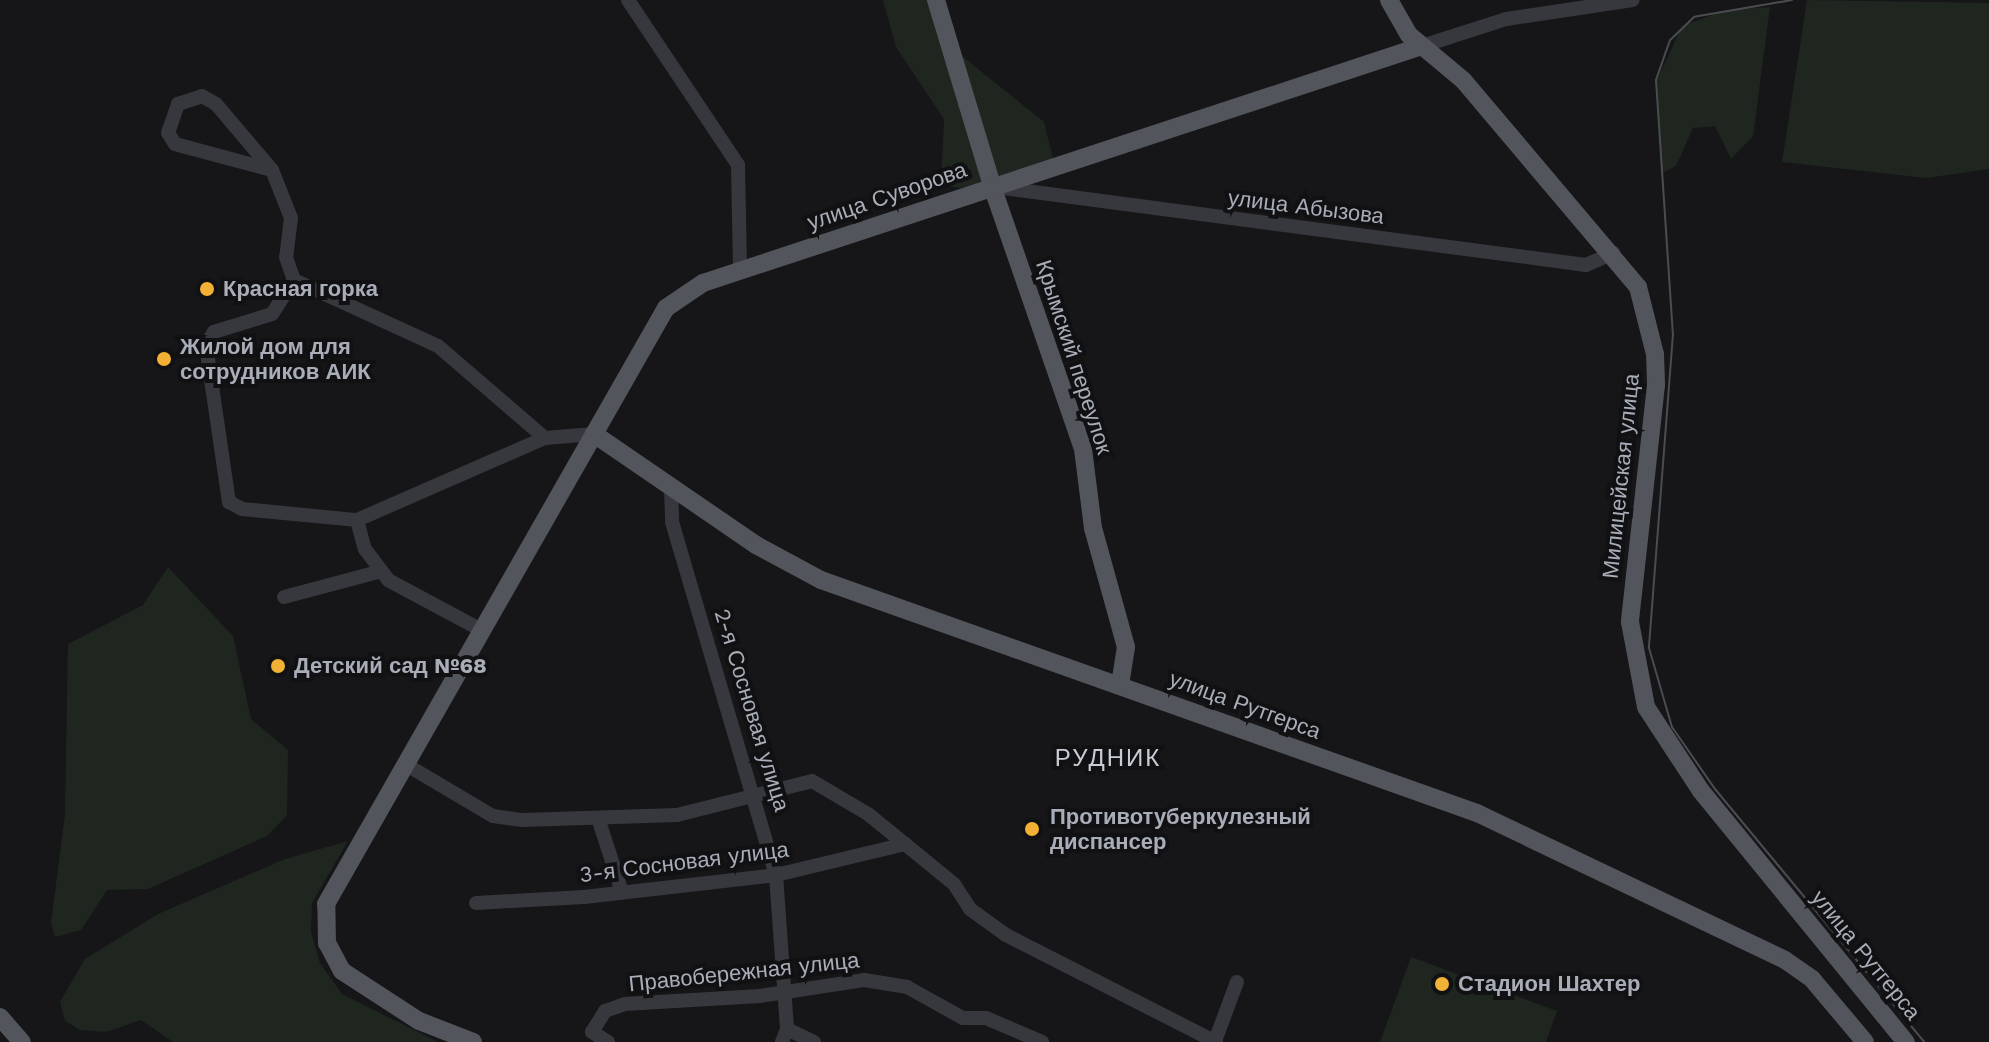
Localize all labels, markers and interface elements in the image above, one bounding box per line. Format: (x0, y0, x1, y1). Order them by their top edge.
street label: улица Суворова (804, 156, 970, 236)
street label: улица Абызова (1227, 184, 1385, 230)
street label: Крымский переулок (1030, 257, 1118, 457)
place label: Красная горка (223, 276, 378, 302)
marker: Красная горка (198, 280, 216, 298)
place label: Жилой дом для сотрудников АИК (180, 333, 371, 384)
marker: Жилой дом для сотрудников АИК (155, 350, 173, 368)
street label: Милицейская улица (1597, 372, 1645, 580)
street label: 2-я Сосновая улица (709, 606, 795, 814)
place label: Детский сад №68 (294, 653, 487, 679)
marker: Детский сад №68 (269, 657, 287, 675)
street label: улица Рутгерса (1166, 665, 1324, 745)
district label: РУДНИК (1055, 745, 1161, 773)
place label: Противотуберкулезный диспансер (1050, 803, 1311, 854)
marker: Противотуберкулезный диспансер (1021, 818, 1043, 840)
street label: 3-я Сосновая улица (578, 836, 790, 888)
street label: улица Рутгерса (1806, 885, 1926, 1025)
street label: Правобережная улица (627, 947, 861, 997)
place label: Стадион Шахтер (1458, 971, 1640, 997)
marker: Стадион Шахтер (1433, 975, 1451, 993)

